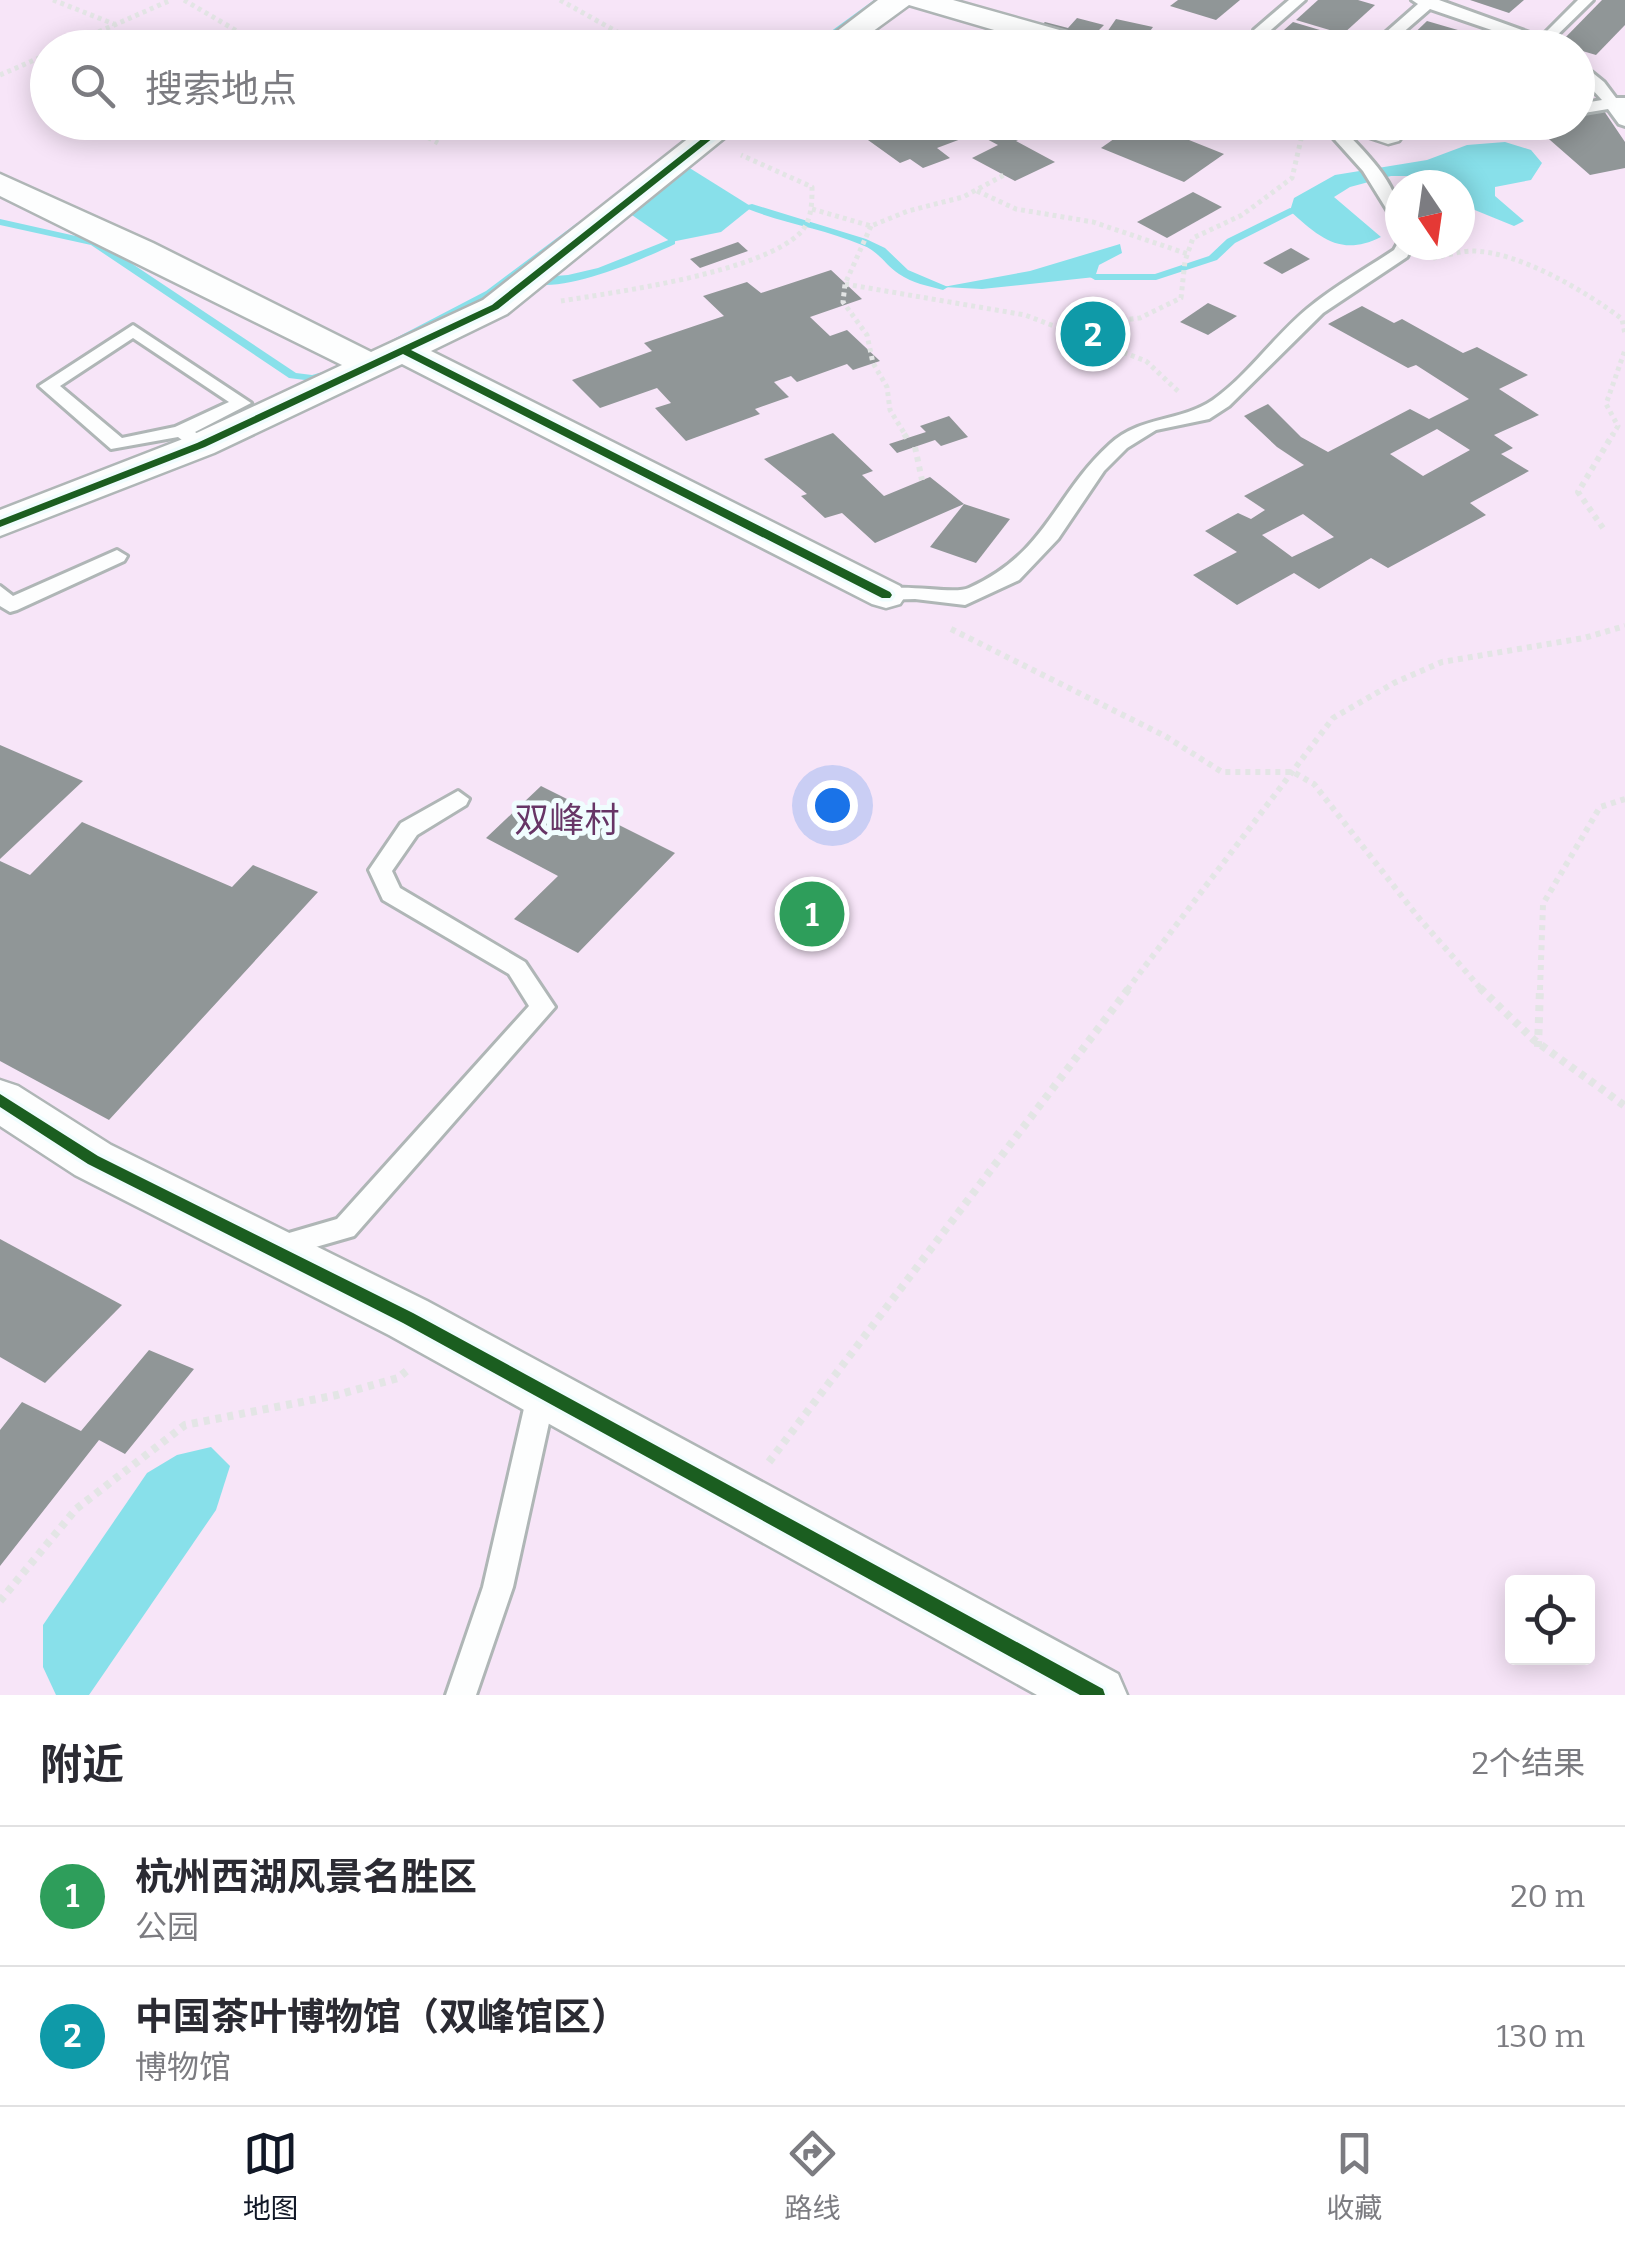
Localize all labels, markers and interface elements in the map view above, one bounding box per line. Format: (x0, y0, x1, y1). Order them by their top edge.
search box (30, 30, 1595, 140)
icon: search (65, 58, 120, 113)
text: 搜索地点 (145, 66, 297, 112)
north arrow (1385, 170, 1475, 260)
pin: 2 (1060, 296, 1126, 372)
your location (807, 780, 858, 831)
district label: 双峰村 (514, 799, 620, 841)
pin: 1 (780, 876, 844, 952)
map controls (1505, 1575, 1595, 1665)
button: locate (1505, 1575, 1595, 1665)
text: 附近 (40, 1740, 124, 1790)
text: 2个结果 (1472, 1744, 1585, 1782)
text: 杭州西湖风景名胜区 (135, 1854, 477, 1900)
text: 1 (66, 1877, 79, 1915)
text: 20 m (1510, 1877, 1585, 1915)
text: 公园 (135, 1908, 199, 1946)
text: 中国茶叶博物馆（双峰馆区） (135, 1994, 629, 2040)
text: 2 (63, 2017, 82, 2055)
text: 130 m (1496, 2017, 1585, 2055)
text: 博物馆 (135, 2048, 231, 2086)
tab: 地图 (243, 2126, 299, 2226)
tab: 路线 (784, 2126, 840, 2226)
tab: 收藏 (1326, 2126, 1382, 2226)

